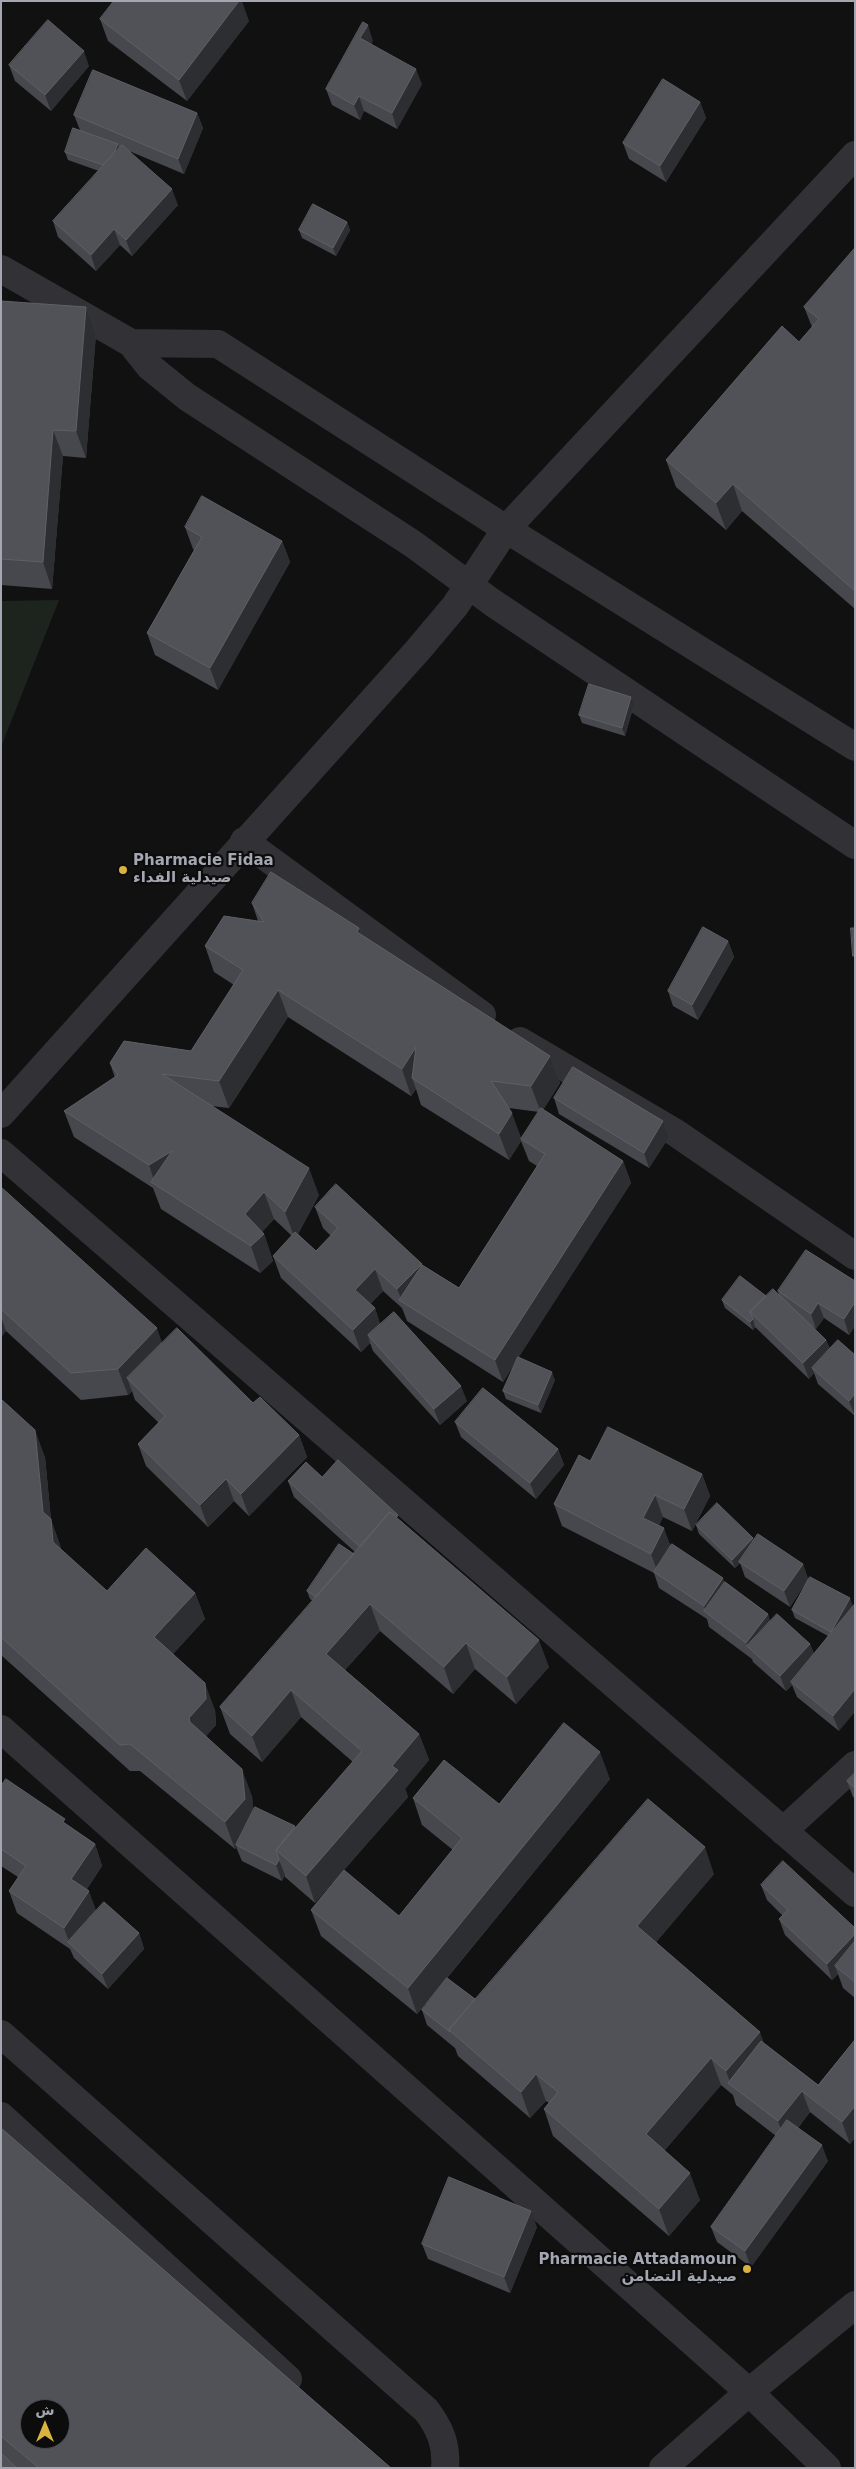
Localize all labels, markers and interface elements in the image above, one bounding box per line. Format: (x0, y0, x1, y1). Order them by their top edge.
place label: Pharmacie Fidaa صيدلية الفداء (133, 852, 274, 887)
marker: Pharmacie Fidaa صيدلية الفداء (117, 864, 129, 876)
place label: Pharmacie Attadamoun صيدلية التضامن (538, 2251, 737, 2286)
marker: Pharmacie Attadamoun صيدلية التضامن (741, 2263, 753, 2275)
north arrow (20, 2399, 70, 2449)
text: ش (35, 2402, 55, 2418)

